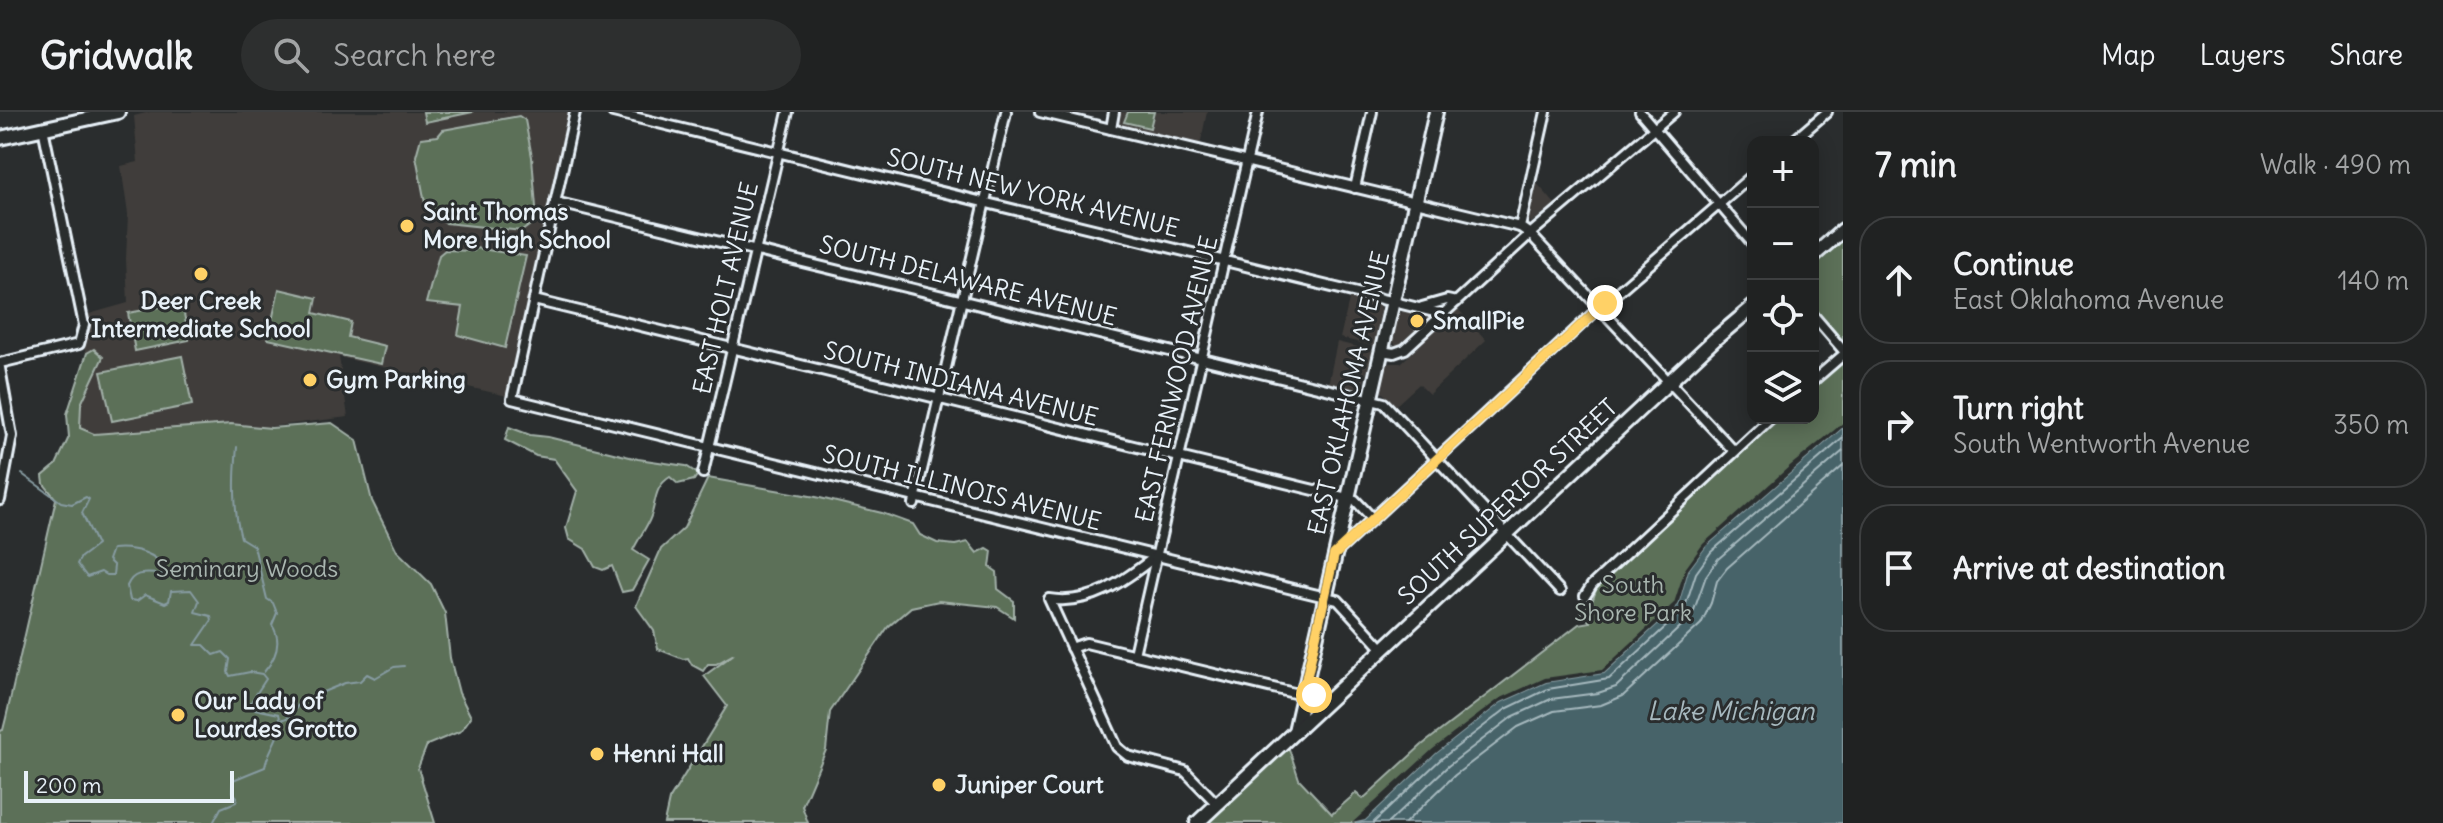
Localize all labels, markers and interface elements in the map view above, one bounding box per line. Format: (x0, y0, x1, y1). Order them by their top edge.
search box (241, 19, 801, 91)
text: Gridwalk (40, 32, 193, 79)
icon: search (269, 33, 313, 77)
text: Search here (333, 36, 496, 74)
text: Map (2101, 37, 2156, 73)
text: Layers (2200, 37, 2286, 73)
text: Share (2330, 37, 2403, 73)
map controls (1747, 136, 1819, 424)
button: + (1747, 136, 1819, 208)
street label: SOUTH NEW YORK AVENUE (884, 141, 1183, 243)
text: 7 min (1875, 143, 1957, 186)
text: Walk · 490 m (2260, 148, 2411, 181)
street label: EAST HOLT AVENUE (686, 179, 764, 397)
place label: Saint Thomas More High School (423, 196, 611, 254)
button: − (1747, 208, 1819, 280)
marker: Saint Thomas More High School (398, 217, 416, 235)
street label: SOUTH DELAWARE AVENUE (816, 229, 1120, 332)
street label: EAST FERNWOOD AVENUE (1128, 233, 1224, 525)
text: Continue (1953, 245, 2074, 283)
street label: EAST OKLAHOMA AVENUE (1301, 248, 1395, 538)
icon: ahead (1877, 258, 1921, 302)
text: 140 m (2338, 264, 2409, 297)
marker: Deer Creek Intermediate School (192, 265, 210, 283)
button: locate (1747, 280, 1819, 352)
text: East Oklahoma Avenue (1953, 283, 2224, 316)
place label: Deer Creek Intermediate School (91, 285, 311, 343)
route end (1587, 285, 1623, 321)
place label: SmallPie (1433, 305, 1525, 335)
marker: SmallPie (1408, 312, 1426, 330)
street label: SOUTH INDIANA AVENUE (821, 334, 1102, 432)
button: layers (1747, 352, 1819, 424)
place label: Gym Parking (326, 364, 466, 394)
marker: Gym Parking (301, 371, 319, 389)
text: Turn right (1953, 389, 2084, 427)
street label: SOUTH SUPERIOR STREET (1391, 392, 1623, 611)
icon: right (1877, 402, 1921, 446)
text: 350 m (2333, 408, 2409, 441)
text: South Wentworth Avenue (1953, 427, 2250, 460)
street label: SOUTH ILLINOIS AVENUE (820, 438, 1105, 536)
icon: arrive (1877, 546, 1921, 590)
text: Arrive at destination (1953, 549, 2225, 587)
park label: Seminary Woods (156, 553, 338, 583)
park label: South Shore Park (1574, 569, 1692, 627)
route start (1296, 677, 1332, 713)
place label: Our Lady of Lourdes Grotto (194, 685, 357, 743)
water label: Lake Michigan (1647, 694, 1816, 727)
marker: Our Lady of Lourdes Grotto (169, 706, 187, 724)
place label: Henni Hall (613, 738, 724, 768)
marker: Henni Hall (588, 745, 606, 763)
scale bar (24, 767, 234, 803)
place label: Juniper Court (955, 769, 1104, 799)
text: 200 m (36, 771, 102, 799)
marker: Juniper Court (930, 776, 948, 794)

